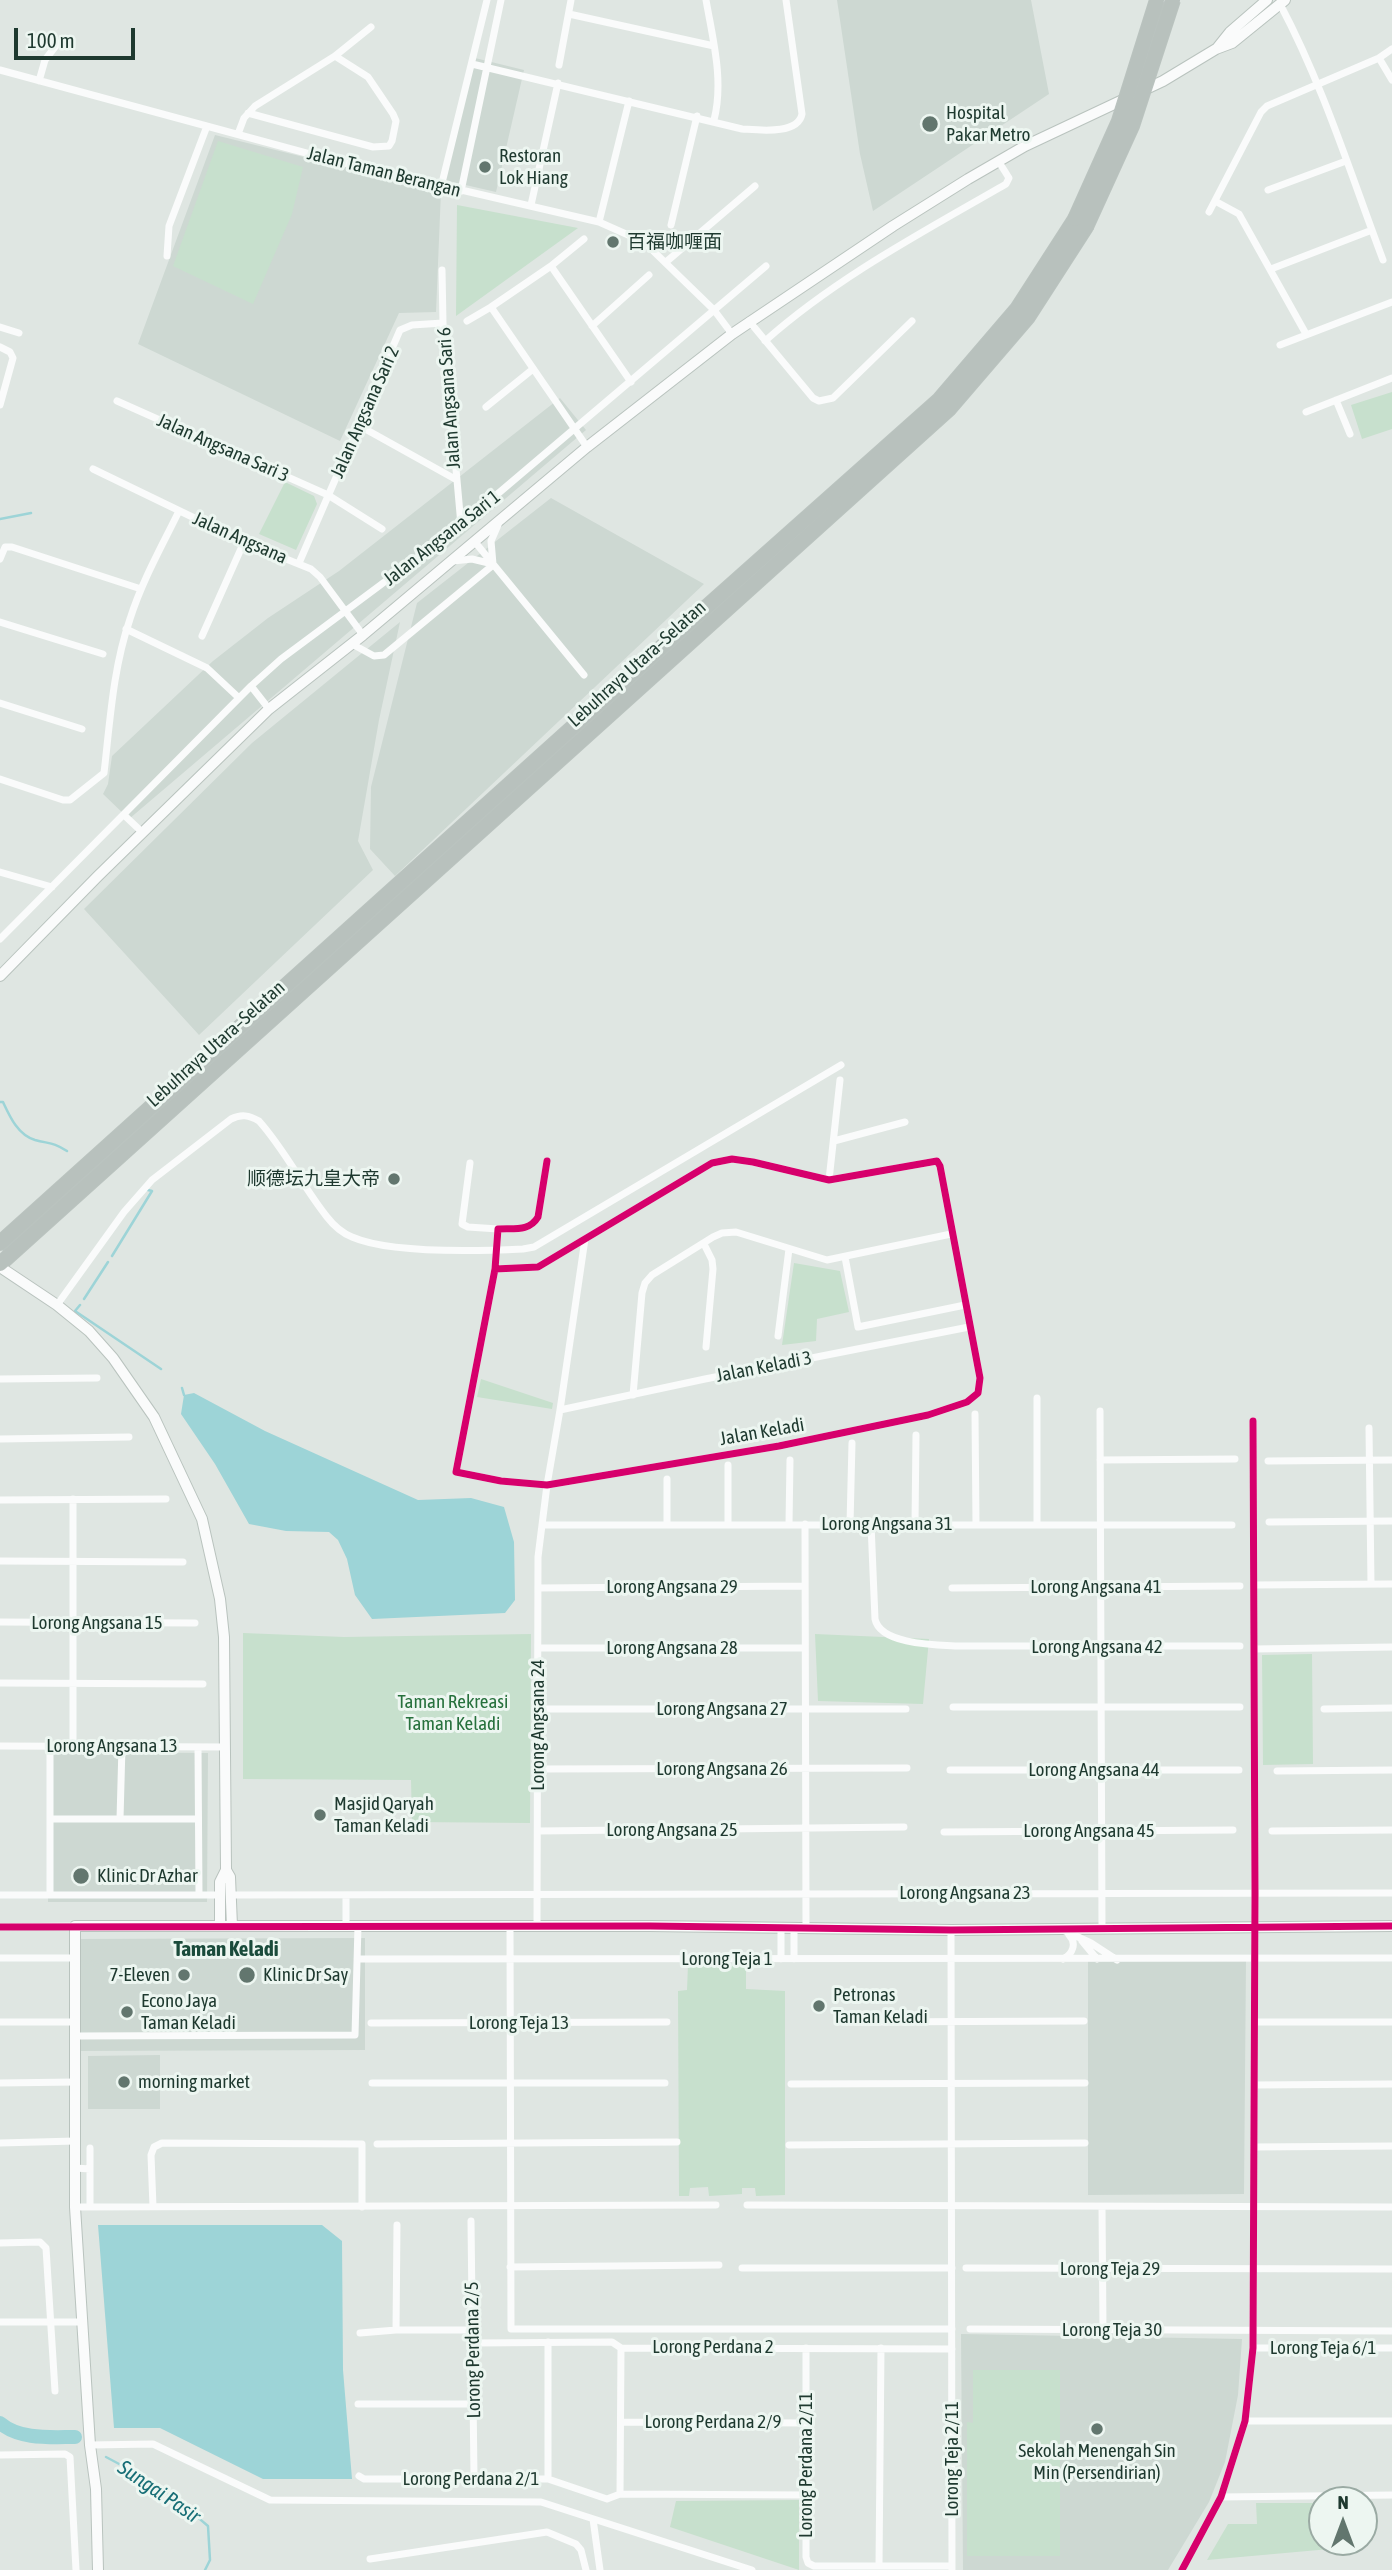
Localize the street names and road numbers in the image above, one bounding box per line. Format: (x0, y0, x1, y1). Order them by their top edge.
street label: Jalan Taman Berangan (305, 142, 463, 202)
street label: Jalan Angsana Sari 6 (433, 326, 465, 470)
street label: Jalan Angsana Sari 2 (326, 343, 404, 481)
street label: Jalan Angsana Sari 3 (154, 409, 292, 487)
street label: Jalan Angsana Sari 1 (379, 485, 505, 591)
street label: Jalan Angsana (189, 507, 291, 569)
street label: Lebuhraya Utara–Selatan (563, 596, 711, 732)
street label: Lebuhraya Utara–Selatan (142, 976, 290, 1112)
street label: Jalan Keladi 3 (714, 1347, 814, 1387)
street label: Jalan Keladi (718, 1413, 806, 1451)
street label: Lorong Angsana 31 (821, 1513, 953, 1535)
street label: Lorong Angsana 29 (606, 1576, 738, 1598)
street label: Lorong Angsana 41 (1030, 1576, 1162, 1598)
street label: Lorong Angsana 15 (31, 1612, 163, 1634)
street label: Lorong Angsana 42 (1031, 1636, 1163, 1658)
street label: Lorong Angsana 28 (606, 1637, 738, 1659)
street label: Lorong Angsana 24 (527, 1659, 549, 1791)
street label: Lorong Angsana 27 (656, 1698, 788, 1720)
street label: Lorong Angsana 13 (46, 1735, 178, 1757)
street label: Lorong Angsana 26 (656, 1758, 788, 1780)
street label: Lorong Angsana 44 (1028, 1759, 1160, 1781)
street label: Lorong Angsana 25 (606, 1819, 738, 1841)
street label: Lorong Angsana 45 (1023, 1820, 1155, 1842)
street label: Lorong Angsana 23 (899, 1882, 1031, 1904)
street label: Lorong Teja 1 (681, 1948, 773, 1970)
street label: Lorong Teja 13 (469, 2012, 569, 2034)
street label: Lorong Teja 29 (1060, 2258, 1160, 2280)
street label: Lorong Perdana 2/5 (460, 2281, 486, 2419)
street label: Lorong Teja 30 (1062, 2319, 1162, 2341)
street label: Lorong Perdana 2 (652, 2336, 774, 2358)
street label: Lorong Teja 6/1 (1270, 2337, 1376, 2359)
street label: Lorong Perdana 2/11 (795, 2392, 817, 2538)
street label: Lorong Teja 2/11 (941, 2401, 963, 2517)
street label: Lorong Perdana 2/9 (645, 2411, 781, 2433)
street label: Lorong Perdana 2/1 (403, 2468, 539, 2490)

